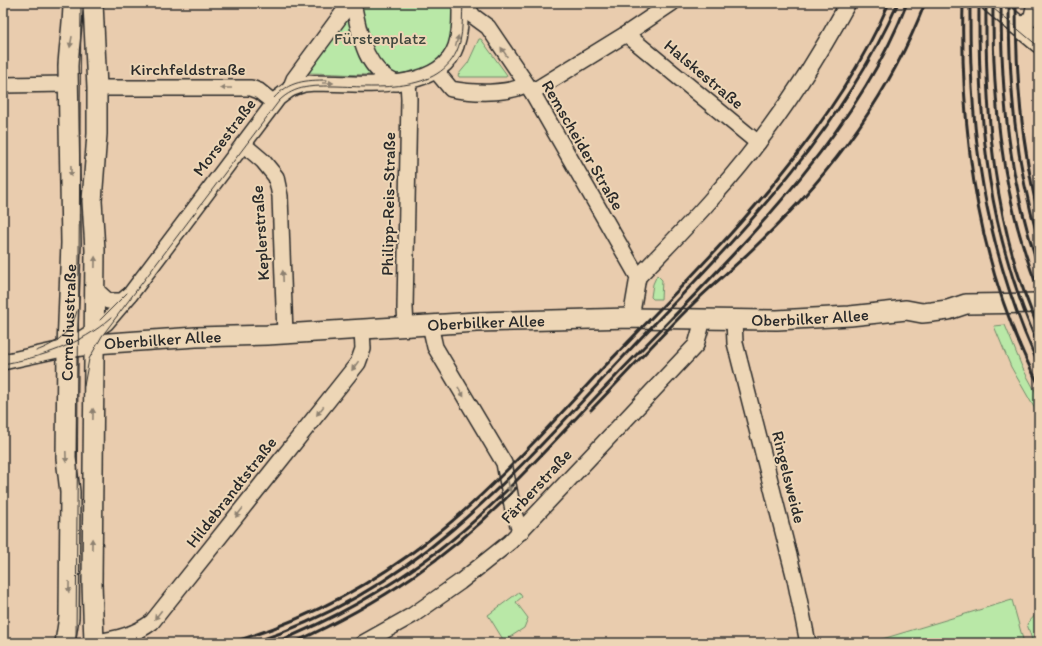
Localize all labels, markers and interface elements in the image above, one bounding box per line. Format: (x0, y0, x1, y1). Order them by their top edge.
park label: Fürstenplatz (334, 28, 426, 48)
one-way arrow (455, 34, 461, 47)
street label: Halskestraße (660, 35, 748, 113)
one-way arrow (67, 36, 73, 48)
one-way arrow (500, 46, 508, 57)
street label: Kirchfeldstraße (130, 59, 246, 79)
street label: Remscheider Straße (538, 76, 628, 214)
one-way arrow (322, 80, 335, 86)
one-way arrow (219, 85, 232, 91)
street label: Morsestraße (188, 94, 260, 180)
street label: Philipp-Reis-Straße (377, 132, 399, 276)
one-way arrow (68, 165, 74, 178)
street label: Keplerstraße (247, 185, 273, 281)
one-way arrow (92, 255, 98, 268)
street label: Corneliusstraße (57, 264, 80, 381)
one-way arrow (280, 269, 286, 282)
street label: Oberbilker Allee (751, 304, 870, 330)
street label: Oberbilker Allee (427, 310, 545, 335)
street label: Oberbilker Allee (103, 326, 222, 353)
one-way arrow (351, 360, 360, 371)
one-way arrow (457, 387, 465, 397)
one-way arrow (316, 405, 324, 416)
one-way arrow (90, 408, 97, 420)
street label: Ringelsweide (768, 429, 810, 525)
street label: Hildebrandtstraße (181, 433, 281, 551)
street label: Färberstraße (496, 444, 576, 528)
one-way arrow (63, 450, 70, 463)
one-way arrow (506, 480, 512, 492)
one-way arrow (235, 507, 243, 518)
one-way arrow (89, 537, 95, 550)
one-way arrow (66, 581, 72, 594)
one-way arrow (154, 609, 163, 620)

